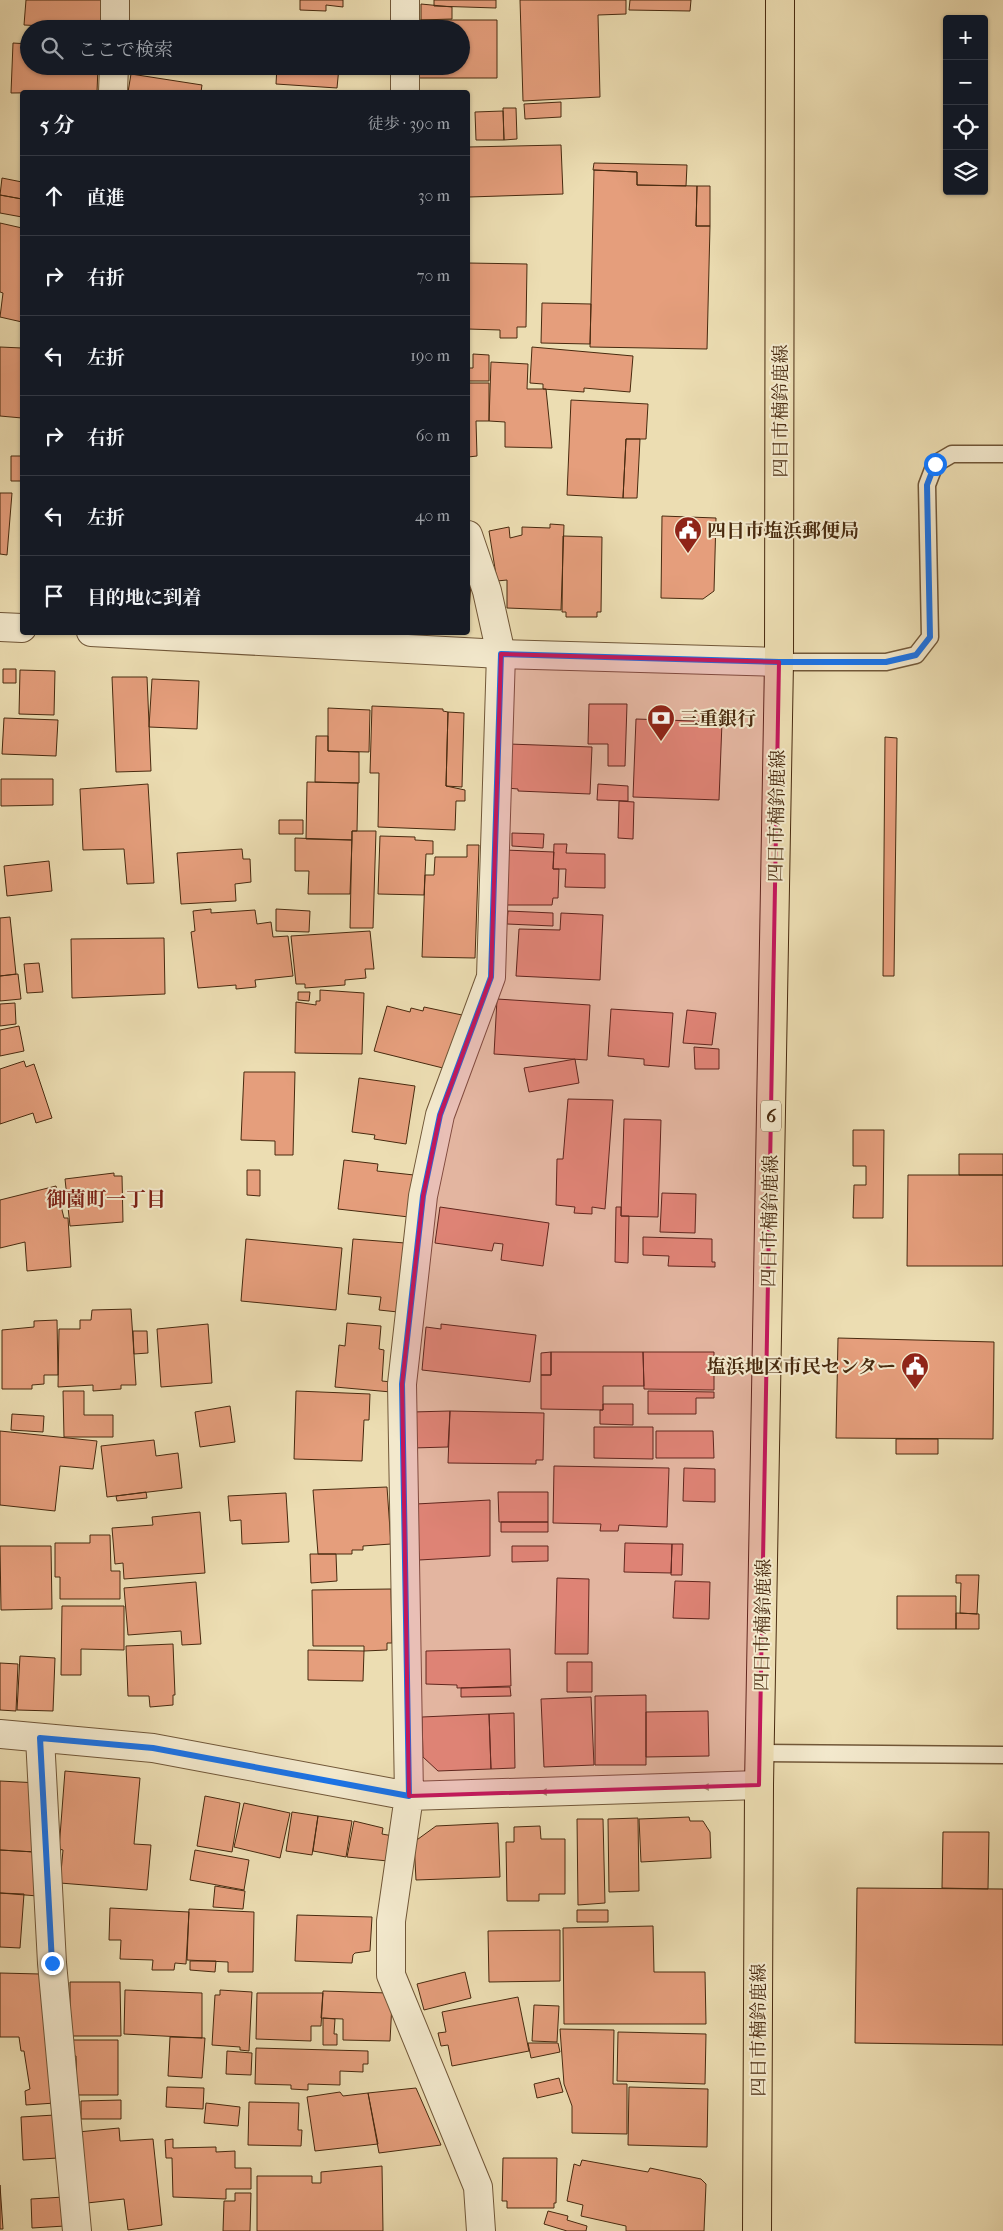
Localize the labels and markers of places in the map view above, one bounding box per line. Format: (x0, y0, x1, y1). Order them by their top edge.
public building icon: 四日市塩浜郵便局 (673, 515, 703, 554)
place label: 四日市塩浜郵便局 (707, 520, 859, 542)
bank icon: 三重銀行 (646, 703, 676, 742)
place label: 三重銀行 (680, 708, 756, 730)
public building icon: 塩浜地区市民センター (900, 1351, 930, 1390)
place label: 塩浜地区市民センター (707, 1356, 896, 1378)

